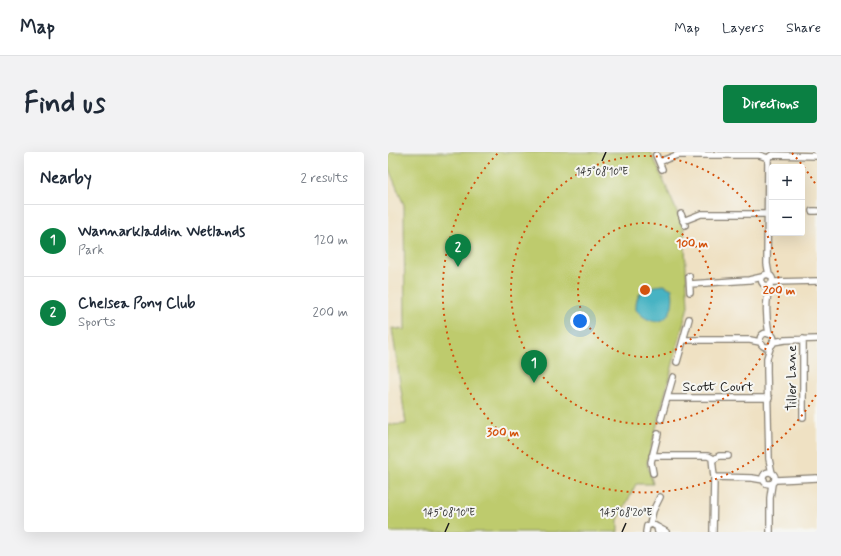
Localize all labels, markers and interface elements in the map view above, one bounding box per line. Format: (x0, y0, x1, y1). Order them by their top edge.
text: Map (20, 15, 55, 40)
text: Map (674, 19, 700, 37)
text: Layers (722, 19, 764, 37)
text: Share (786, 19, 821, 37)
button: Directions (723, 85, 817, 123)
text: Find us (24, 86, 105, 123)
map controls (769, 164, 805, 236)
button: + (769, 164, 805, 200)
text: 145°08'10"E (576, 165, 628, 179)
text: Nearby (40, 167, 92, 189)
text: 2 results (301, 170, 348, 187)
button: − (769, 200, 805, 236)
text: Wannarkladdin Wetlands (78, 222, 245, 242)
text: 1 (50, 232, 56, 249)
text: 120 m (314, 232, 348, 249)
pin: 2 (445, 234, 471, 267)
text: 100 m (676, 236, 709, 252)
text: Park (78, 242, 104, 259)
centre of rings (638, 283, 652, 297)
text: 200 m (763, 283, 796, 299)
text: Chelsea Pony Club (78, 294, 195, 314)
text: 2 (50, 304, 56, 321)
text: 200 m (313, 304, 348, 321)
your location (570, 311, 590, 331)
text: Sports (78, 314, 116, 331)
street label: Tiller Lane (783, 345, 801, 411)
pin: 1 (521, 350, 547, 383)
street label: Scott Court (683, 378, 754, 396)
text: 300 m (487, 425, 520, 441)
text: 145°08'10"E (423, 506, 475, 520)
text: 145°08'20"E (600, 506, 653, 520)

